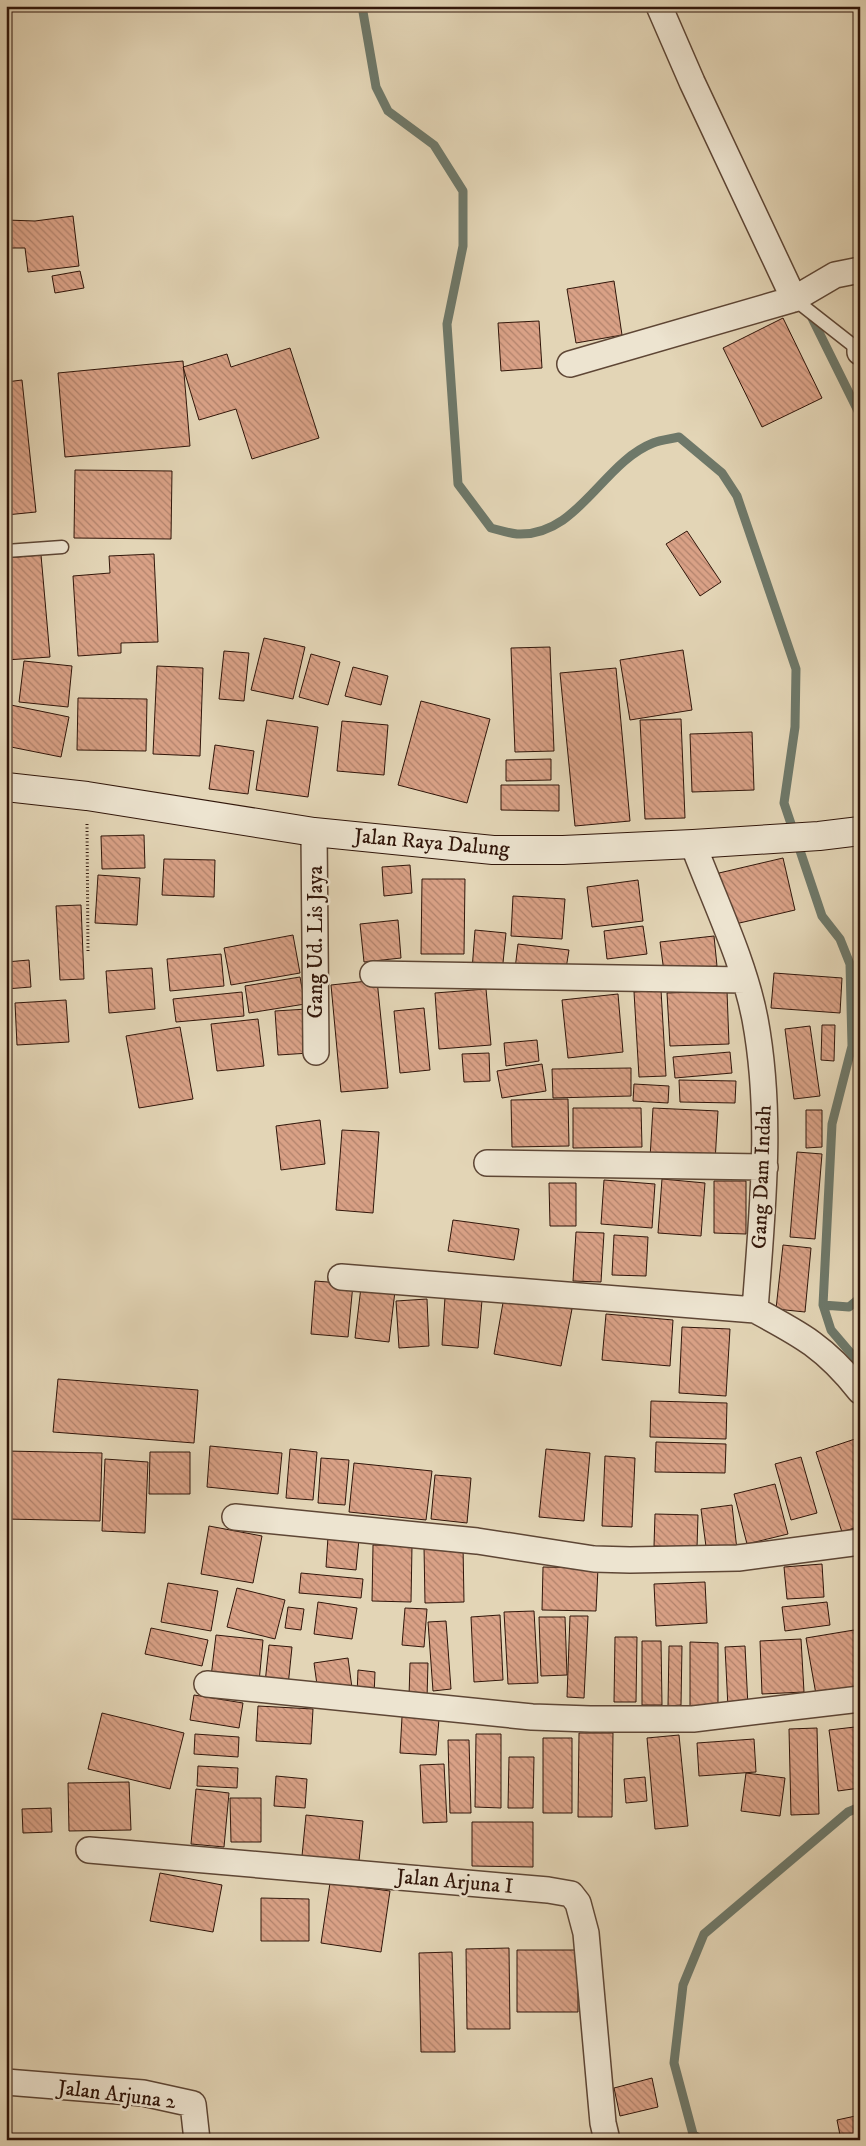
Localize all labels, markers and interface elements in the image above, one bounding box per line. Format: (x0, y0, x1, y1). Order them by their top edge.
street label: Jalan Raya Dalung (351, 823, 511, 863)
street label: Gang Ud. Lis Jaya (303, 865, 329, 1018)
street label: Gang Dam Indah (746, 1105, 778, 1250)
street label: Jalan Arjuna I (394, 1864, 514, 1900)
street label: Jalan Arjuna 2 (54, 2075, 178, 2115)

